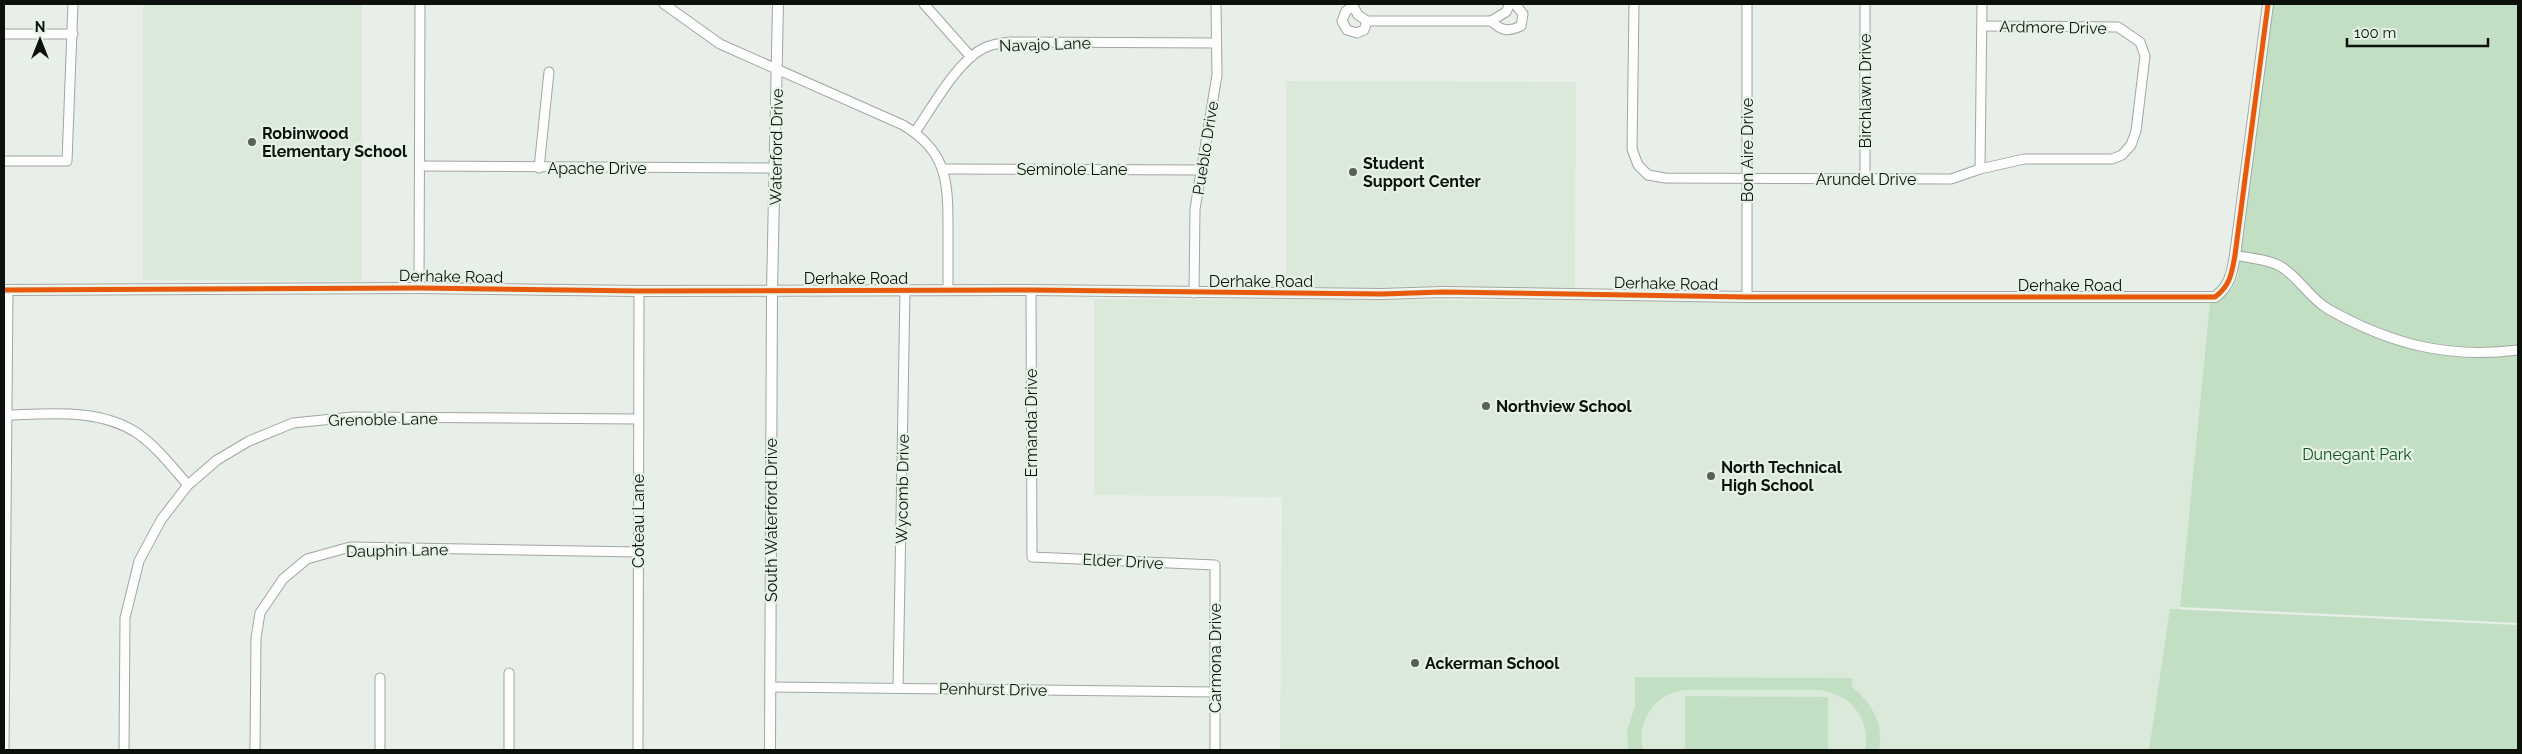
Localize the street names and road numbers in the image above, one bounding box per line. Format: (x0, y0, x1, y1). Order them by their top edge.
street label: Ardmore Drive (1999, 17, 2107, 38)
street label: Navajo Lane (999, 33, 1091, 56)
street label: Birchlawn Drive (1856, 33, 1875, 149)
street label: Waterford Drive (766, 88, 787, 206)
street label: Bon Aire Drive (1738, 98, 1757, 202)
street label: Pueblo Drive (1189, 100, 1222, 196)
street label: Apache Drive (547, 159, 647, 178)
street label: Seminole Lane (1017, 160, 1127, 179)
street label: Arundel Drive (1816, 170, 1916, 189)
street label: Derhake Road (399, 266, 503, 287)
street label: Derhake Road (804, 269, 908, 288)
street label: Derhake Road (1209, 272, 1313, 291)
street label: Derhake Road (1614, 273, 1718, 294)
street label: Derhake Road (2018, 276, 2122, 295)
street label: Ermanda Drive (1022, 369, 1041, 477)
street label: Grenoble Lane (328, 409, 438, 430)
street label: Wycomb Drive (892, 434, 913, 544)
street label: South Waterford Drive (762, 438, 781, 602)
street label: Coteau Lane (629, 474, 648, 568)
street label: Dauphin Lane (346, 540, 448, 561)
street label: Elder Drive (1082, 550, 1164, 573)
street label: Carmona Drive (1206, 603, 1225, 713)
street label: Penhurst Drive (939, 679, 1047, 700)

